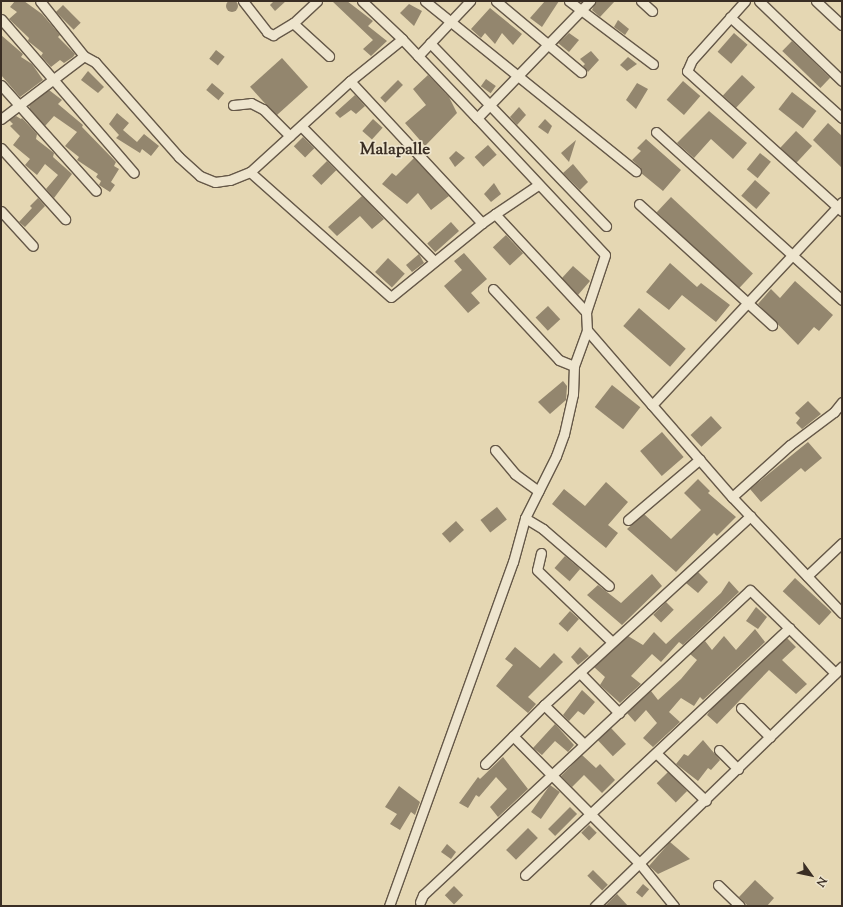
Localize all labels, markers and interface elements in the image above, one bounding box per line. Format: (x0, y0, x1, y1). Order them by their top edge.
district label: Malapalle (360, 141, 430, 161)
north arrow (791, 855, 831, 895)
text: N (812, 873, 830, 890)

